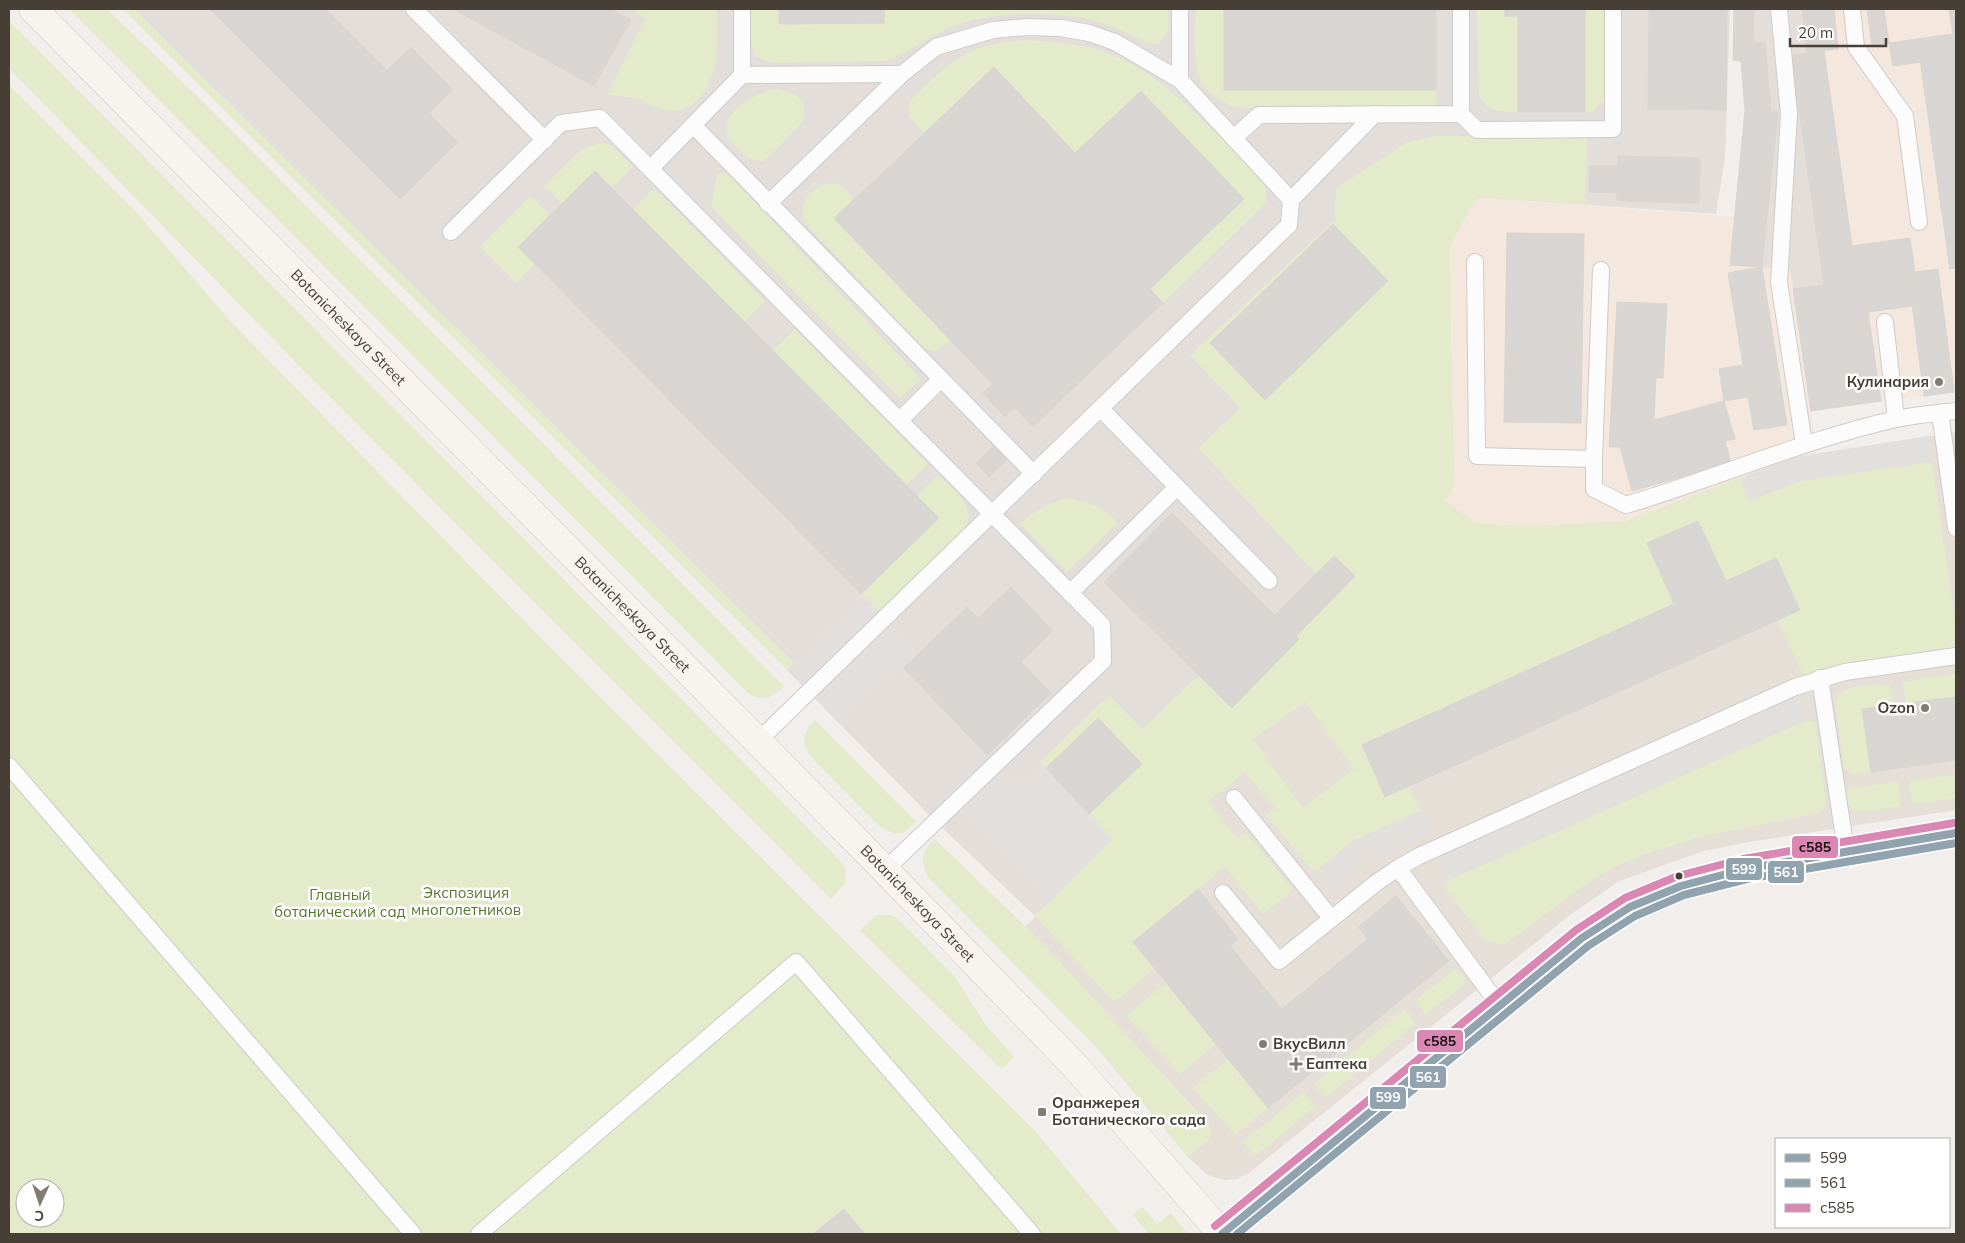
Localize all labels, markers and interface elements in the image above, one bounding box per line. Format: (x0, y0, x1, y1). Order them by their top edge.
scale bar (1790, 15, 1886, 47)
text: 20 m (1798, 23, 1833, 42)
street label: Botanicheskaya Street (287, 265, 410, 389)
place label: Кулинария (1847, 372, 1929, 391)
marker: Кулинария (1933, 376, 1945, 388)
street label: Botanicheskaya Street (571, 552, 694, 676)
place label: Ozon (1878, 698, 1915, 717)
marker: Ozon (1919, 702, 1931, 714)
line badge: с585 (1791, 835, 1839, 859)
text: с585 (1799, 838, 1831, 856)
street label: Botanicheskaya Street (857, 841, 979, 966)
line badge: 599 (1725, 857, 1763, 881)
text: 599 (1731, 860, 1757, 878)
line badge: 561 (1767, 860, 1805, 884)
text: 561 (1773, 863, 1799, 881)
unlabelled marker (1674, 871, 1684, 881)
park label: Экспозиция многолетников (411, 883, 521, 919)
park label: Главный ботанический сад (274, 885, 406, 921)
line badge: с585 (1416, 1029, 1464, 1053)
text: с585 (1424, 1032, 1456, 1050)
place label: ВкусВилл (1273, 1034, 1346, 1053)
marker: ВкусВилл (1257, 1038, 1269, 1050)
place label: Еаптека (1306, 1054, 1367, 1073)
marker: Еаптека (1290, 1058, 1302, 1070)
line badge: 561 (1409, 1065, 1447, 1089)
text: 561 (1415, 1068, 1441, 1086)
line badge: 599 (1369, 1086, 1407, 1110)
text: 599 (1375, 1088, 1401, 1106)
place label: Оранжерея Ботанического сада (1052, 1093, 1206, 1129)
marker: Оранжерея Ботанического сада (1036, 1106, 1048, 1118)
legend (1775, 1138, 1950, 1228)
text: 599 (1820, 1148, 1847, 1167)
text: 561 (1820, 1173, 1847, 1192)
north arrow (15, 1178, 65, 1228)
text: с585 (1820, 1198, 1855, 1217)
text: С (34, 1207, 45, 1225)

